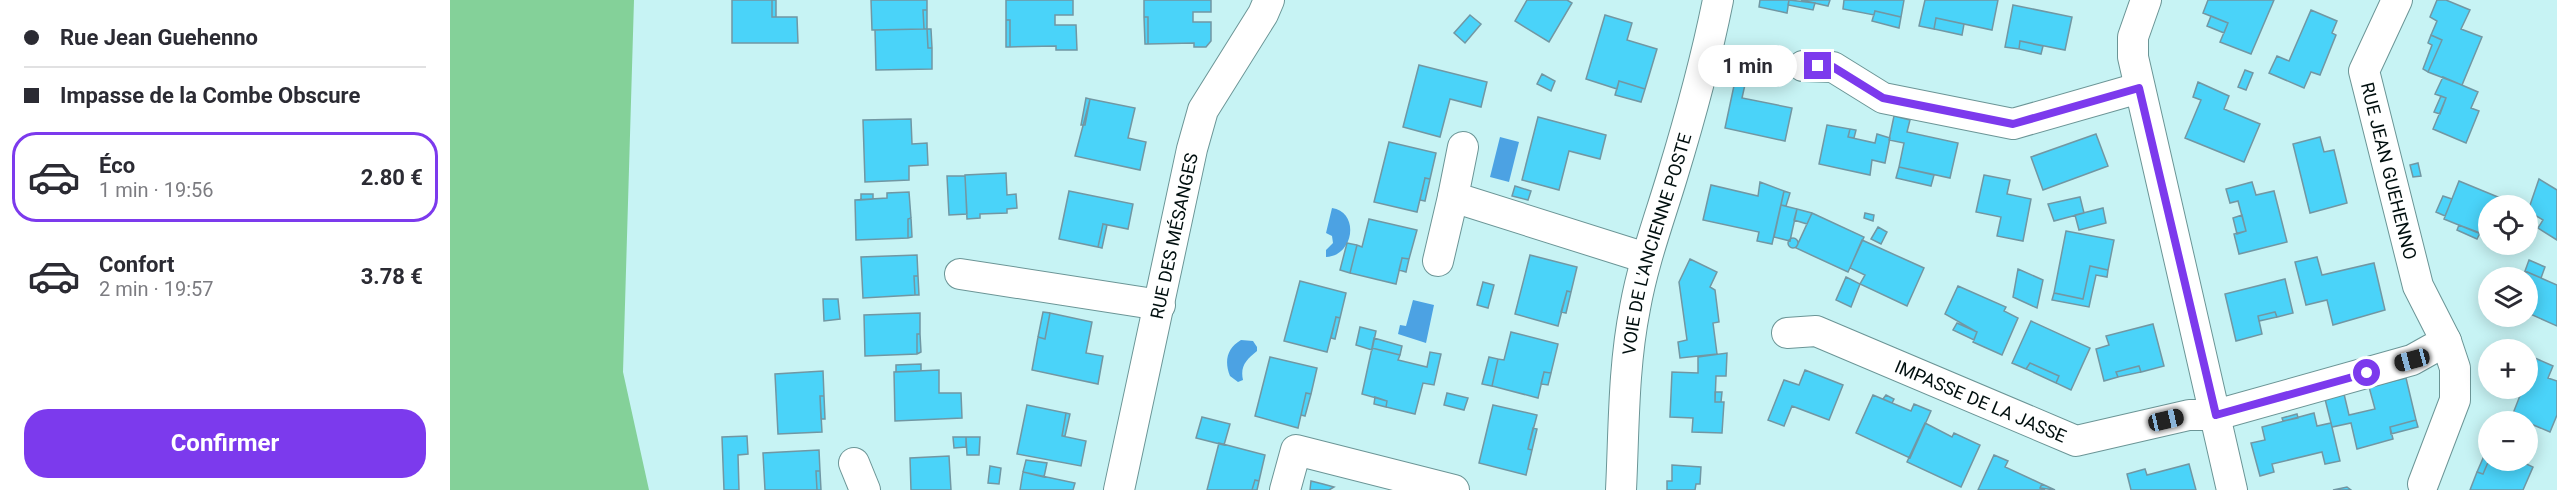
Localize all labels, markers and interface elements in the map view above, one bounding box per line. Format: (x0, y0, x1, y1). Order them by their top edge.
text: Rue Jean Guehenno (60, 25, 258, 50)
callout: 1 min (1698, 45, 1797, 87)
route end (1804, 52, 1831, 79)
text: 1 min (1722, 54, 1773, 78)
street label: RUE JEAN GUEHENNO (2357, 80, 2421, 262)
text: Impasse de la Combe Obscure (60, 83, 360, 108)
street label: VOIE DE L'ANCIENNE POSTE (1618, 130, 1695, 356)
icon: car (27, 150, 81, 204)
street label: RUE DES MÉSANGES (1145, 151, 1201, 321)
text: Éco (99, 153, 135, 178)
text: 2.80 € (361, 165, 423, 190)
text: 1 min · 19:56 (99, 178, 214, 202)
map controls (2478, 195, 2538, 471)
button: locate (2478, 195, 2538, 255)
icon: car (27, 249, 81, 303)
text: Confort (99, 252, 174, 277)
text: 3.78 € (361, 264, 423, 289)
button: layers (2478, 267, 2538, 327)
text: 2 min · 19:57 (99, 277, 214, 301)
button: + (2478, 339, 2538, 399)
car (2392, 347, 2432, 373)
street label: IMPASSE DE LA JASSE (1892, 355, 2070, 446)
route start (2353, 359, 2380, 386)
car (2146, 407, 2186, 433)
button: Confirmer (24, 409, 426, 478)
button: − (2478, 411, 2538, 471)

